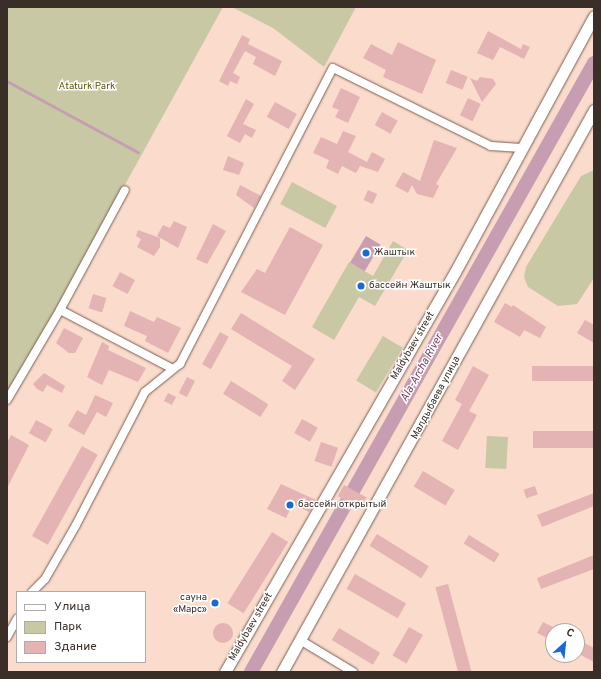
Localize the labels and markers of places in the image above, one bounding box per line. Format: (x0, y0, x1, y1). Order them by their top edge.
place label: Жаштык (374, 247, 415, 259)
marker: Жаштык (361, 248, 371, 258)
place label: бассейн Жаштык (369, 280, 451, 292)
marker: бассейн Жаштык (356, 281, 366, 291)
place label: бассейн открытый (298, 499, 386, 511)
marker: бассейн открытый (285, 500, 295, 510)
place label: сауна «Марс» (173, 591, 207, 614)
marker: сауна «Марс» (210, 598, 220, 608)

